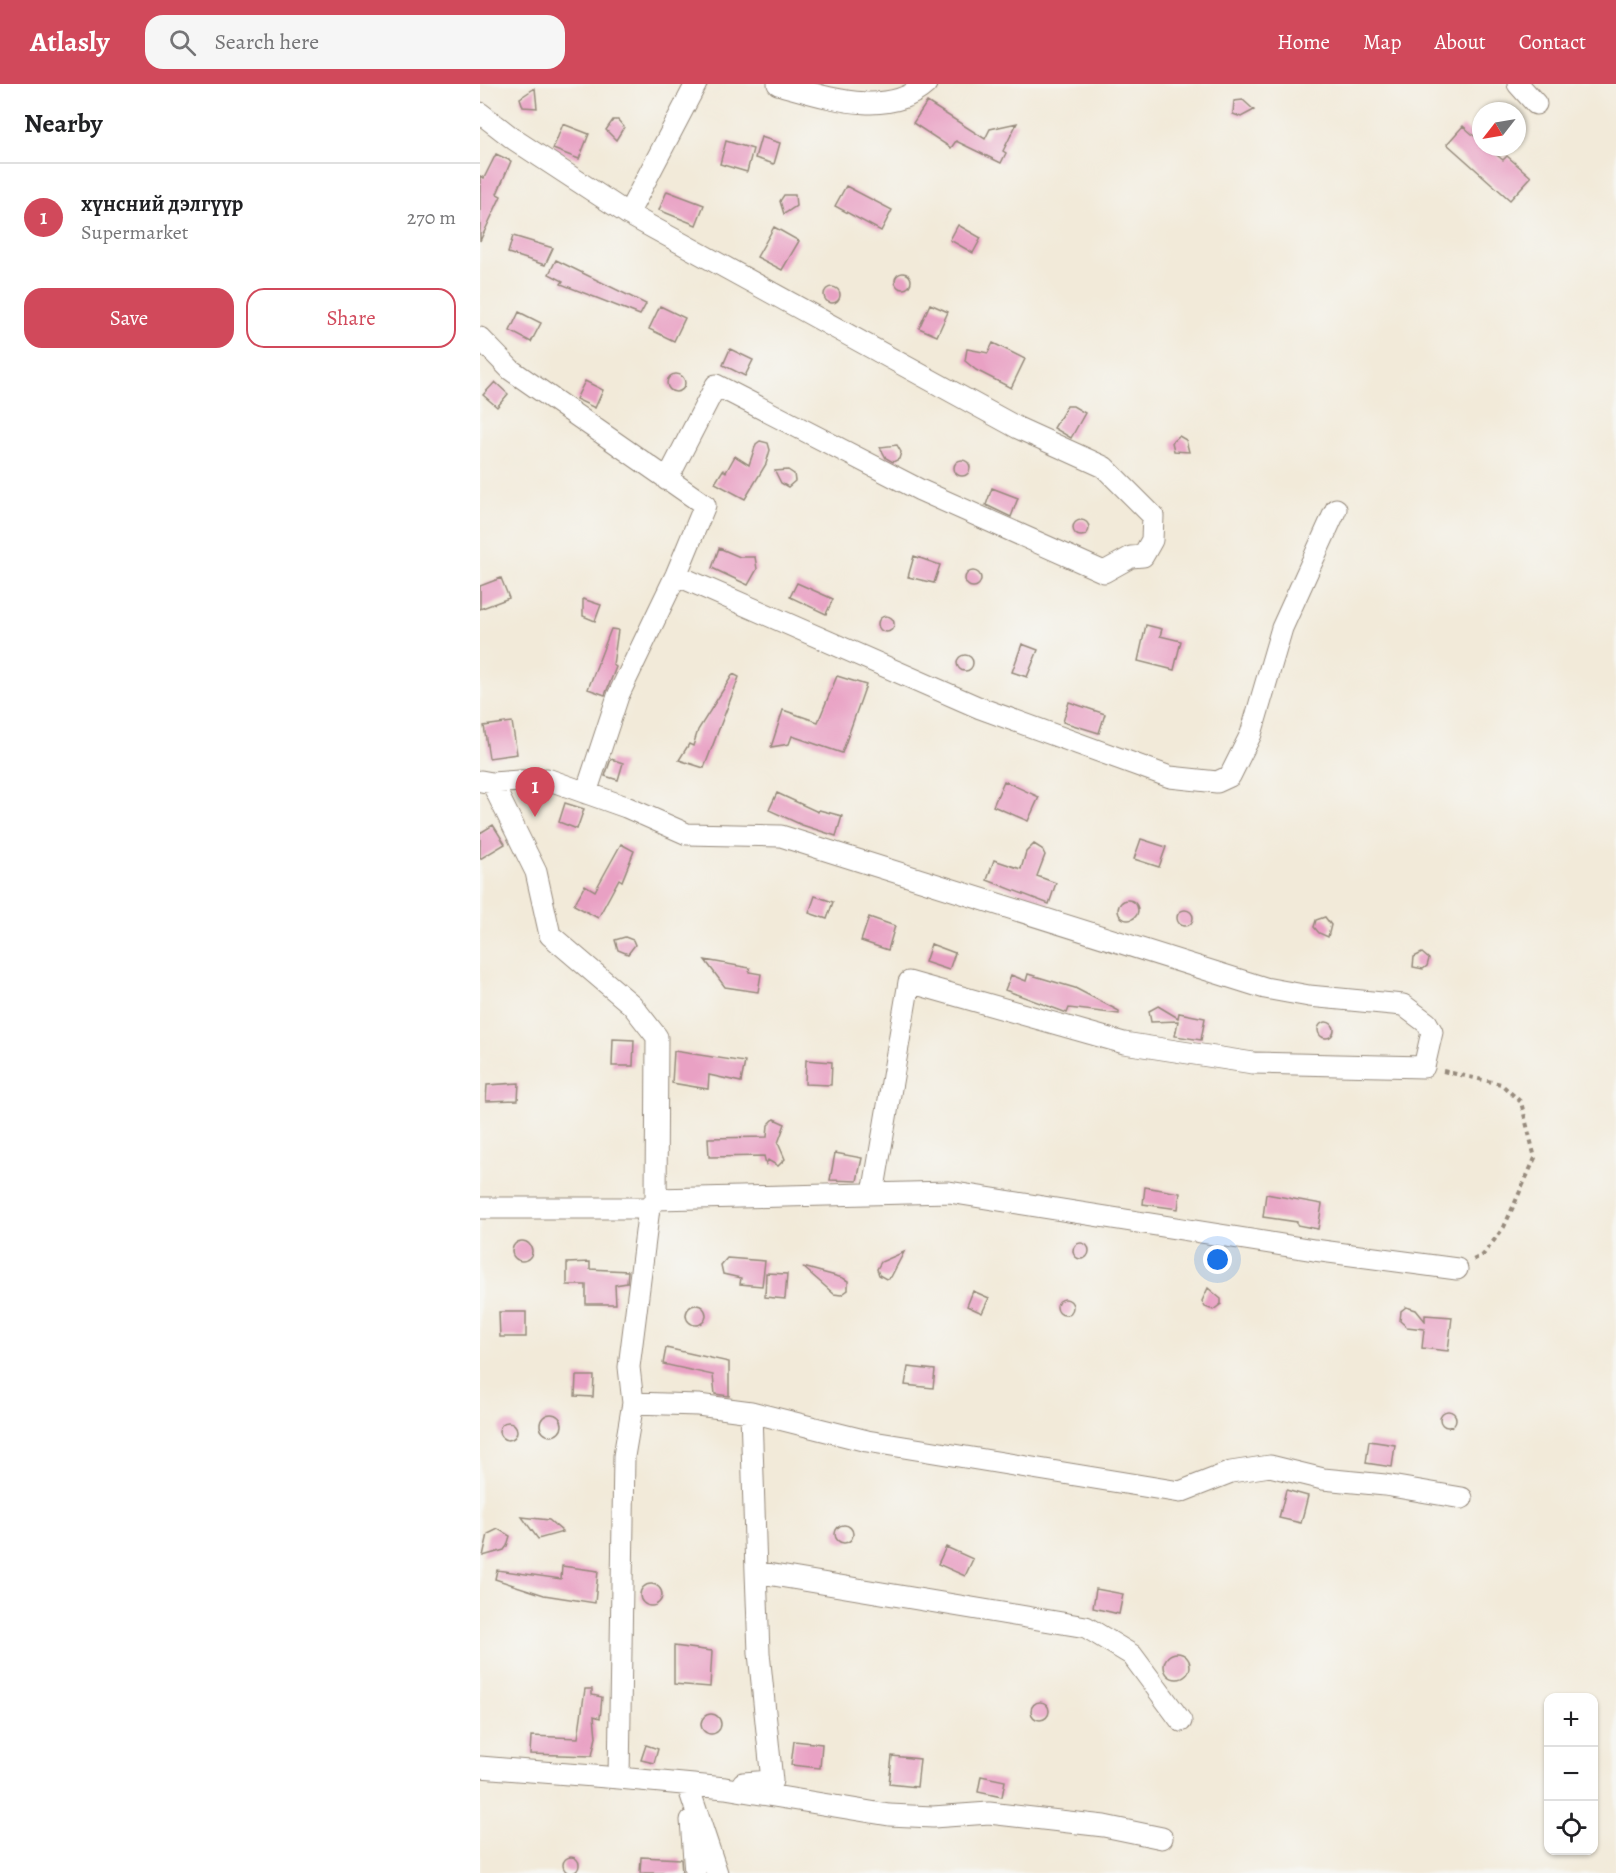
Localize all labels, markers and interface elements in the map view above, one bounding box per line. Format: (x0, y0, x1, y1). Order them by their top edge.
search box (145, 15, 565, 69)
text: Atlasly (30, 23, 109, 61)
icon: search (166, 26, 199, 59)
text: Search here (214, 27, 319, 57)
text: Home (1277, 28, 1330, 56)
text: Map (1363, 28, 1401, 56)
text: About (1434, 28, 1486, 56)
text: Contact (1519, 28, 1586, 56)
north arrow (1472, 102, 1526, 156)
text: Nearby (24, 106, 103, 141)
text: хүнсний дэлгүүр (81, 189, 243, 219)
text: 1 (40, 204, 47, 231)
text: 270 m (407, 204, 456, 231)
text: Supermarket (81, 219, 188, 246)
button: Save (24, 288, 234, 348)
button: Share (246, 288, 456, 348)
pin: 1 (516, 768, 554, 817)
your location (1203, 1245, 1232, 1274)
map controls (1544, 1693, 1598, 1855)
button: + (1544, 1693, 1598, 1747)
button: − (1544, 1747, 1598, 1801)
button: locate (1544, 1801, 1598, 1855)

